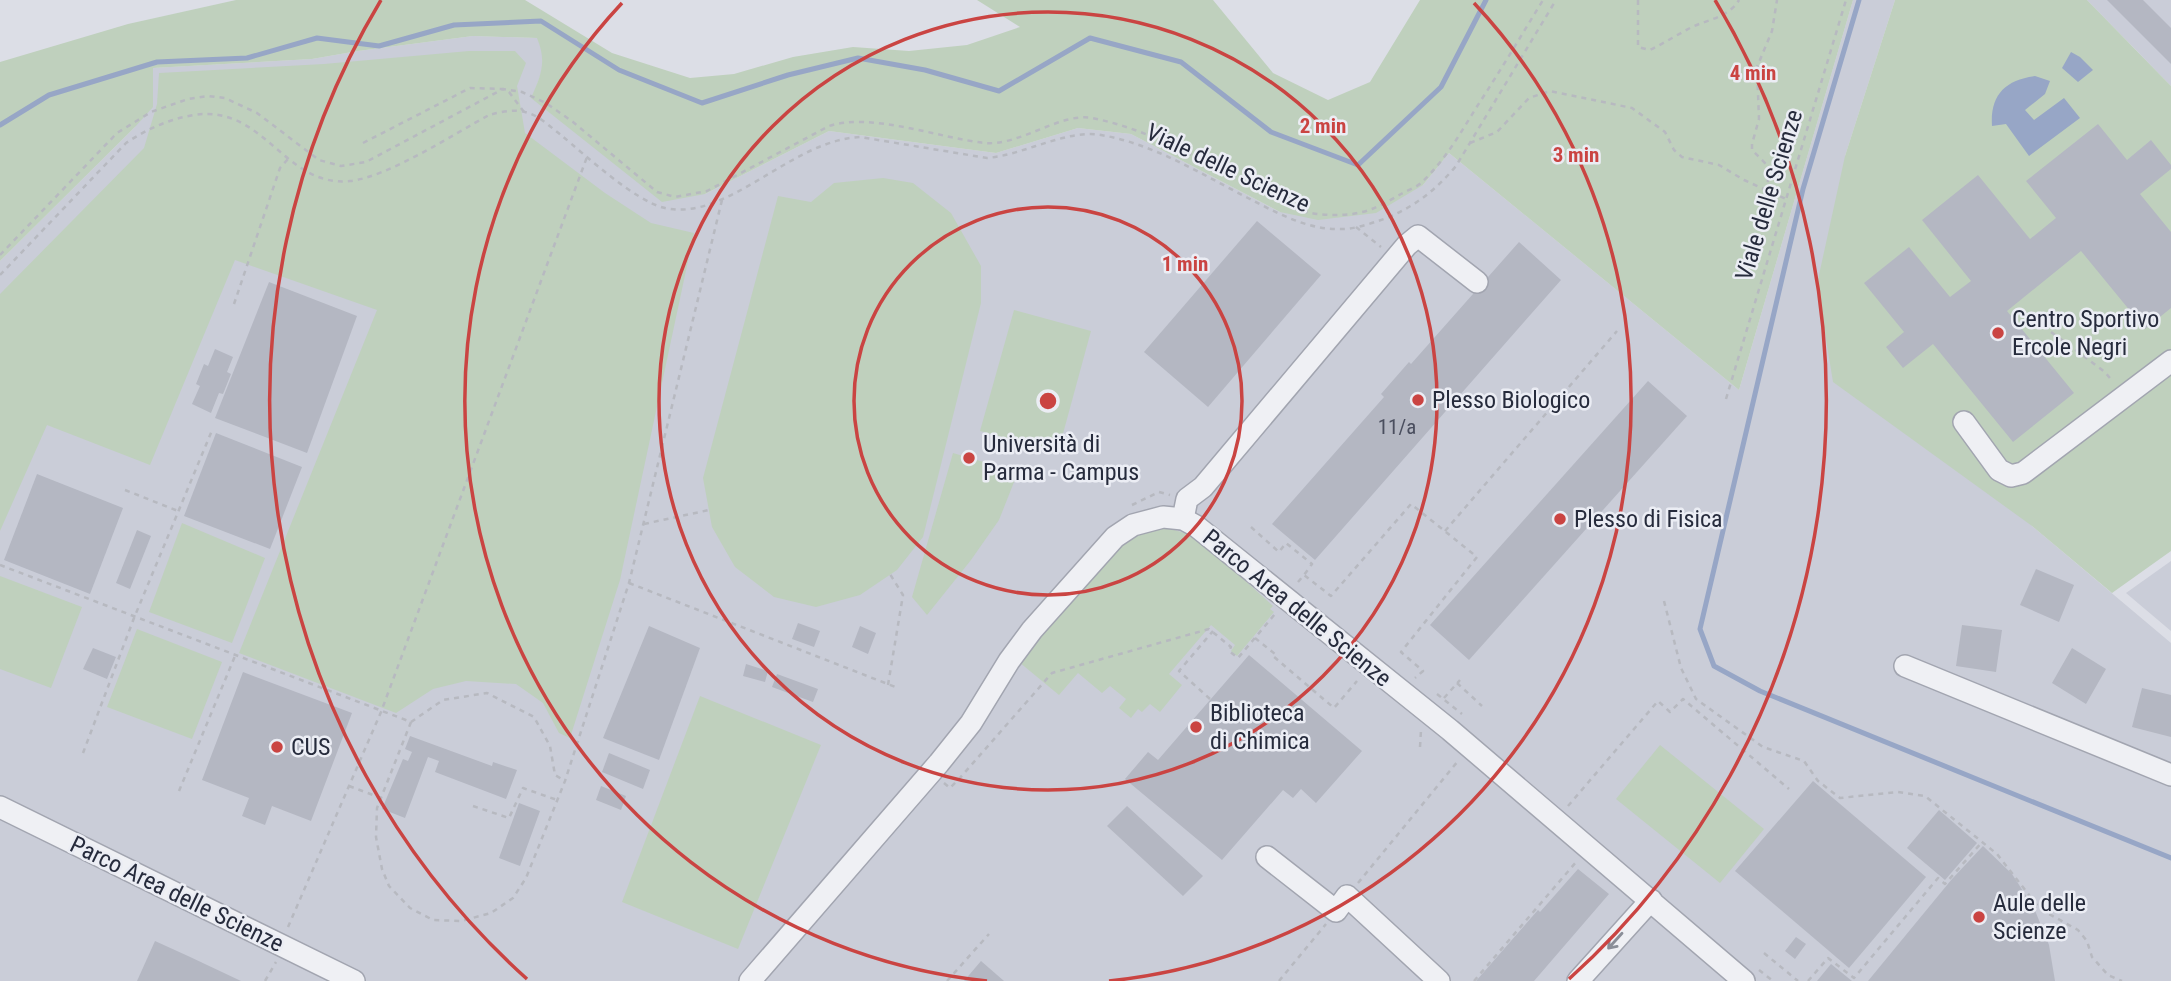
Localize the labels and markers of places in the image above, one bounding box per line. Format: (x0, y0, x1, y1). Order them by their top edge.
place label: Centro Sportivo Ercole Negri (2012, 305, 2159, 361)
marker: Centro Sportivo Ercole Negri (1990, 325, 2006, 341)
place label: Plesso Biologico (1432, 386, 1590, 414)
centre of rings (1036, 389, 1060, 413)
marker: Plesso Biologico (1410, 392, 1426, 408)
place label: Università di Parma - Campus (983, 430, 1139, 486)
marker: Università di Parma - Campus (961, 450, 977, 466)
place label: Plesso di Fisica (1574, 505, 1723, 533)
marker: Plesso di Fisica (1552, 511, 1568, 527)
place label: Biblioteca di Chimica (1210, 699, 1310, 755)
marker: Biblioteca di Chimica (1188, 719, 1204, 735)
place label: CUS (291, 733, 331, 761)
marker: CUS (269, 739, 285, 755)
place label: Aule delle Scienze (1993, 889, 2086, 945)
marker: Aule delle Scienze (1971, 909, 1987, 925)

